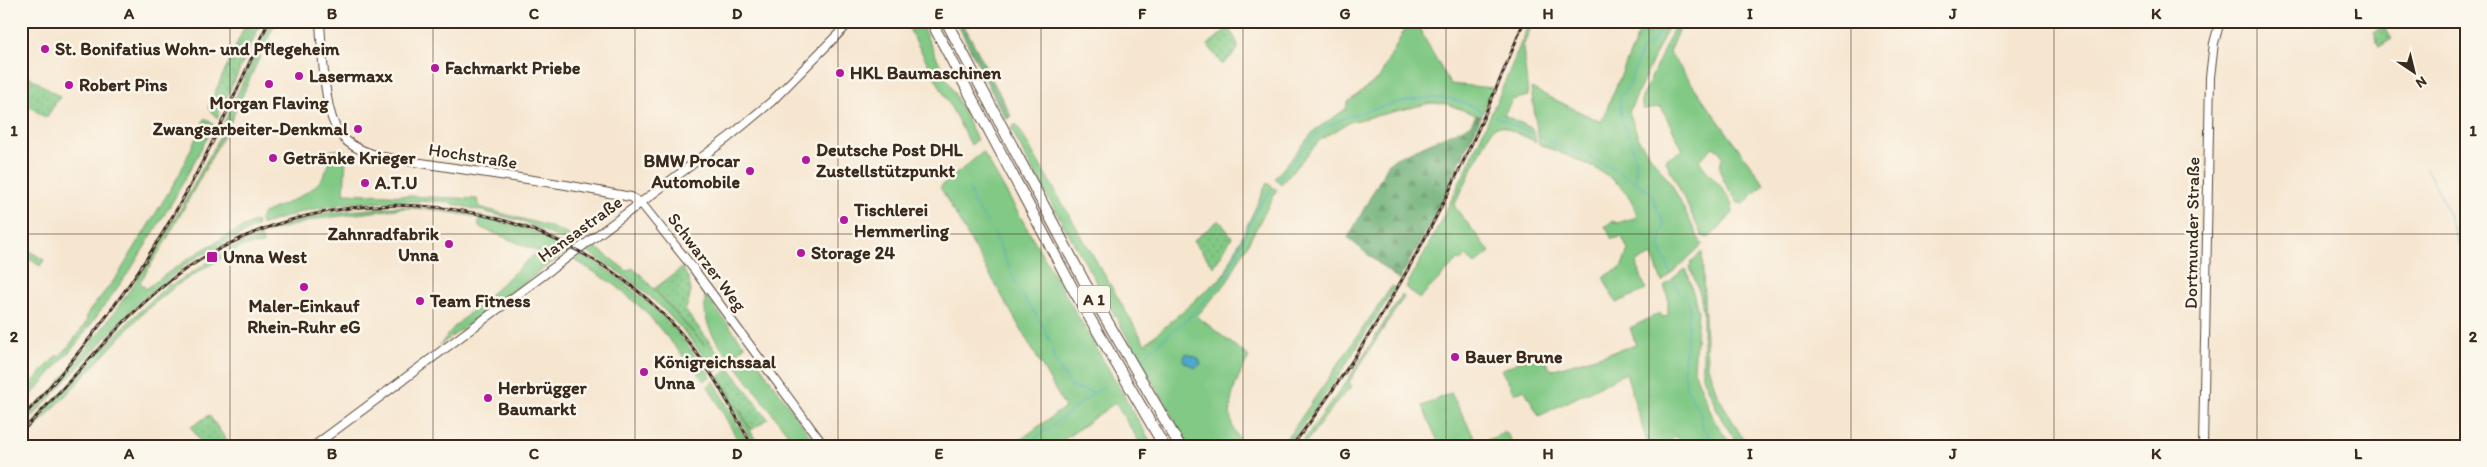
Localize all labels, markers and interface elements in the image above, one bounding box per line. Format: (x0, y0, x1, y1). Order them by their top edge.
text: A (123, 4, 135, 23)
text: B (327, 4, 338, 23)
text: C (529, 4, 540, 23)
text: D (732, 4, 743, 23)
text: E (935, 4, 944, 23)
text: F (1138, 4, 1147, 23)
text: G (1339, 4, 1351, 23)
text: H (1542, 4, 1554, 23)
text: I (1747, 4, 1753, 23)
text: J (1948, 4, 1957, 23)
text: K (2151, 4, 2162, 23)
text: L (2354, 4, 2363, 23)
place label: St. Bonifatius Wohn- und Pflegeheim (55, 38, 340, 60)
marker: St. Bonifatius Wohn- und Pflegeheim (39, 43, 51, 55)
north arrow (2390, 48, 2440, 98)
place label: Fachmarkt Priebe (445, 57, 581, 79)
marker: Fachmarkt Priebe (429, 62, 441, 74)
place label: HKL Baumaschinen (850, 62, 1002, 84)
place label: Lasermaxx (309, 65, 393, 87)
marker: HKL Baumaschinen (834, 67, 846, 79)
marker: Lasermaxx (293, 70, 305, 82)
text: N (2412, 73, 2430, 92)
place label: Robert Pins (79, 74, 168, 96)
marker: Morgan Flaving (263, 78, 275, 90)
marker: Robert Pins (63, 79, 75, 91)
place label: Morgan Flaving (210, 92, 329, 114)
place label: Zwangsarbeiter-Denkmal (153, 118, 349, 140)
text: 1 (10, 121, 18, 140)
text: 1 (2469, 121, 2477, 140)
marker: Zwangsarbeiter-Denkmal (352, 123, 364, 135)
street label: Hochstraße (427, 138, 519, 174)
place label: Deutsche Post DHL Zustellstützpunkt (816, 139, 964, 182)
place label: Getränke Krieger (283, 147, 416, 169)
place label: BMW Procar Automobile (644, 150, 741, 193)
marker: Getränke Krieger (267, 152, 279, 164)
marker: Deutsche Post DHL Zustellstützpunkt (800, 154, 812, 166)
street label: Dortmunder Straße (2180, 157, 2204, 309)
marker: BMW Procar Automobile (744, 165, 756, 177)
place label: A.T.U (374, 172, 417, 194)
marker: A.T.U (359, 177, 371, 189)
street label: Hansastraße (533, 191, 627, 267)
place label: Tischlerei Hemmerling (853, 199, 950, 242)
street label: Schwarzer Weg (663, 208, 752, 316)
marker: Tischlerei Hemmerling (838, 214, 850, 226)
place label: Zahnradfabrik Unna (328, 223, 440, 266)
marker: Zahnradfabrik Unna (443, 238, 455, 250)
place label: Storage 24 (811, 242, 895, 264)
place label: Unna West (223, 246, 307, 268)
marker: Storage 24 (795, 247, 807, 259)
marker: Unna West (205, 250, 219, 264)
marker: Maler-Einkauf Rhein-Ruhr eG (298, 281, 310, 293)
road number: A 1 (1078, 286, 1110, 312)
place label: Team Fitness (429, 290, 530, 312)
place label: Maler-Einkauf Rhein-Ruhr eG (247, 295, 361, 338)
marker: Team Fitness (414, 295, 426, 307)
text: 2 (10, 327, 19, 346)
text: 2 (2469, 327, 2478, 346)
place label: Bauer Brune (1465, 346, 1563, 368)
place label: Königreichssaal Unna (654, 351, 777, 394)
marker: Bauer Brune (1449, 351, 1461, 363)
marker: Königreichssaal Unna (638, 366, 650, 378)
place label: Herbrügger Baumarkt (498, 377, 588, 420)
marker: Herbrügger Baumarkt (482, 392, 494, 404)
text: A (123, 444, 135, 463)
text: B (327, 444, 338, 463)
text: C (529, 444, 540, 463)
text: D (732, 444, 743, 463)
text: E (935, 444, 944, 463)
text: F (1138, 444, 1147, 463)
text: G (1339, 444, 1351, 463)
text: H (1542, 444, 1554, 463)
text: I (1747, 444, 1753, 463)
text: J (1948, 444, 1957, 463)
text: K (2151, 444, 2162, 463)
text: L (2354, 444, 2363, 463)

